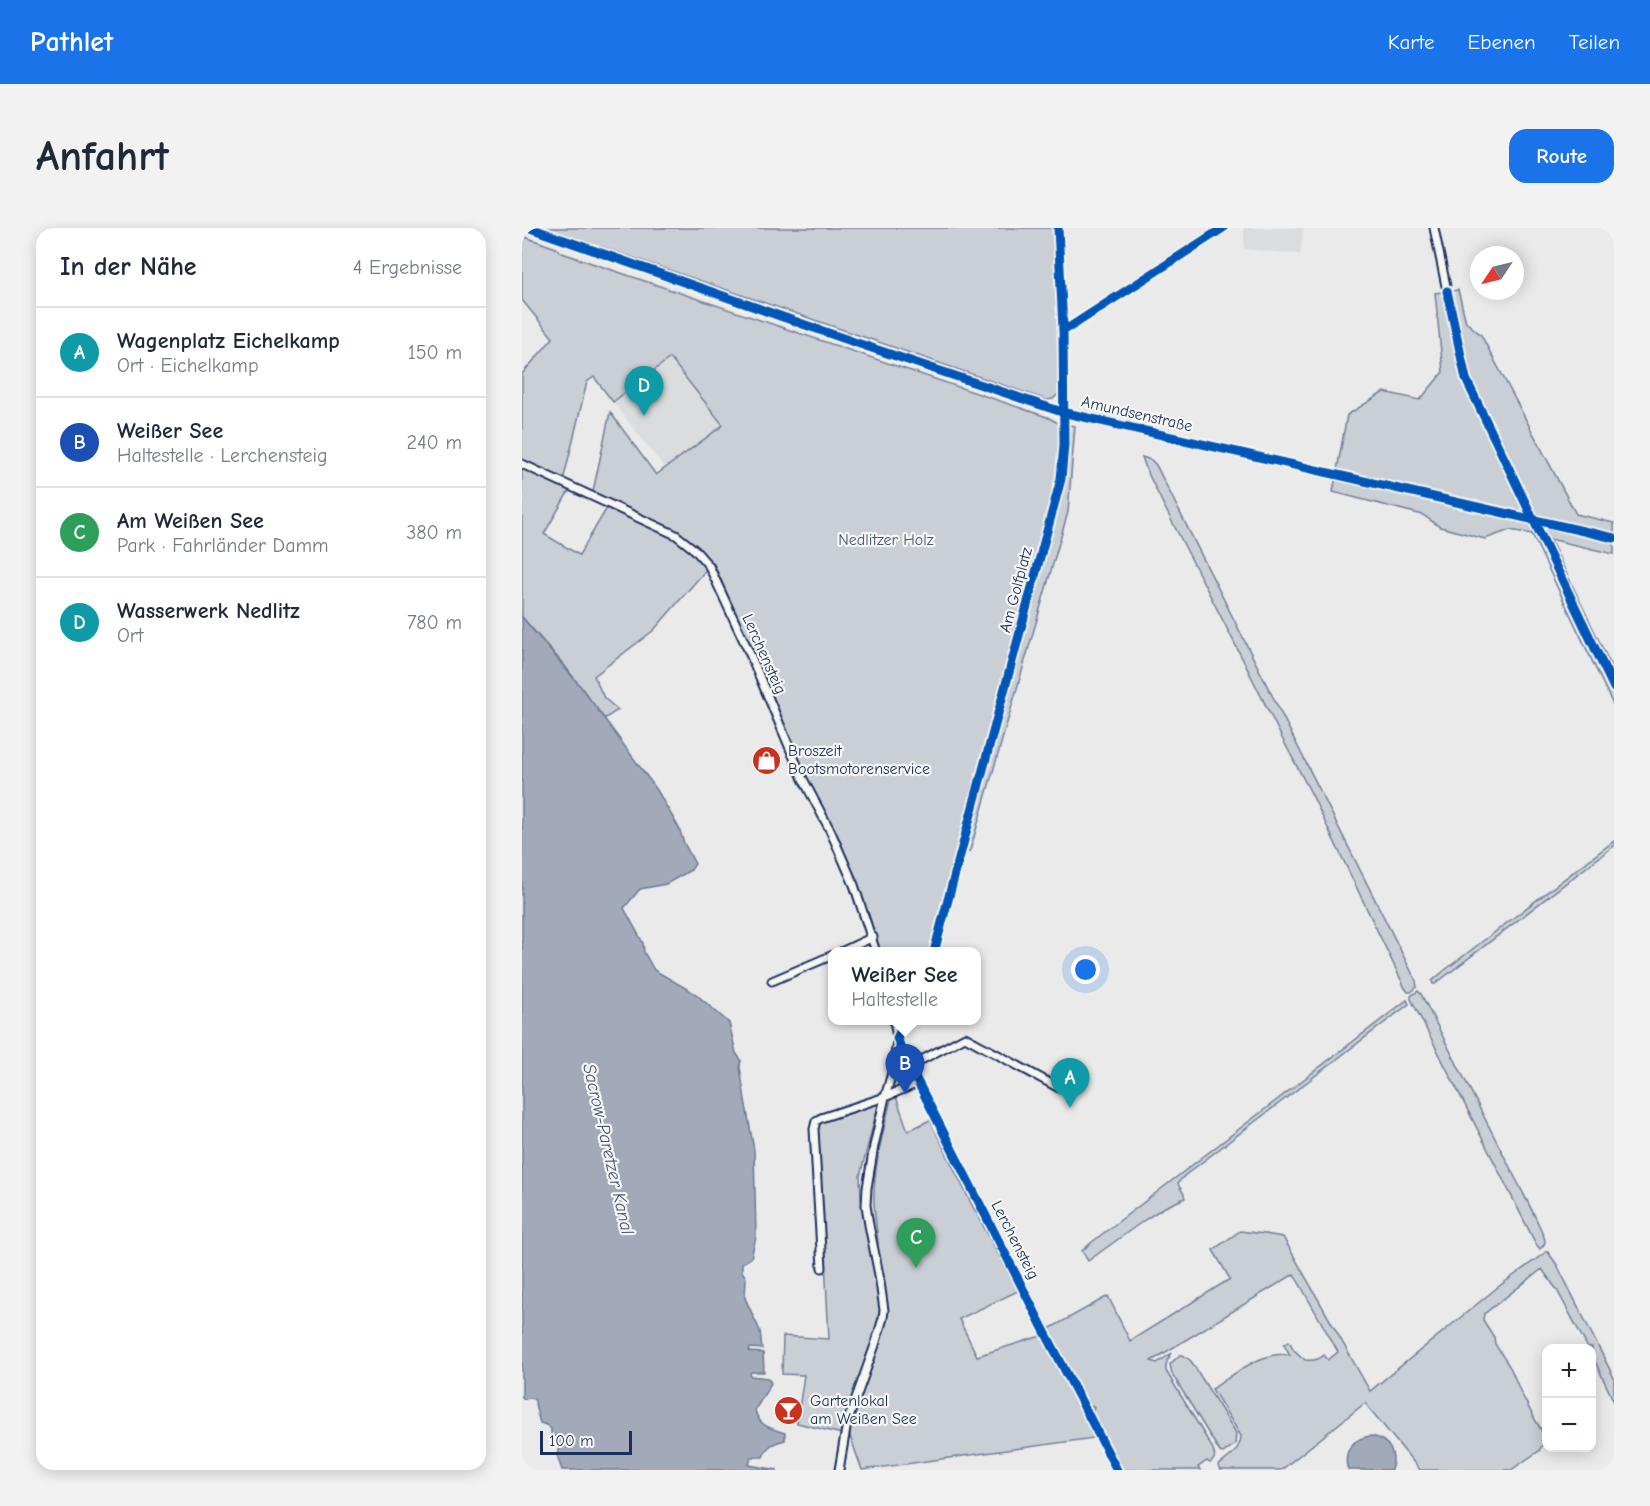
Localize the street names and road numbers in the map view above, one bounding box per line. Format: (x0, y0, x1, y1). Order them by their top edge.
street label: Amundsenstraße (1080, 392, 1194, 436)
street label: Am Golfplatz (996, 545, 1036, 635)
street label: Lerchensteig (738, 611, 790, 697)
street label: Lerchensteig (988, 1198, 1042, 1282)

